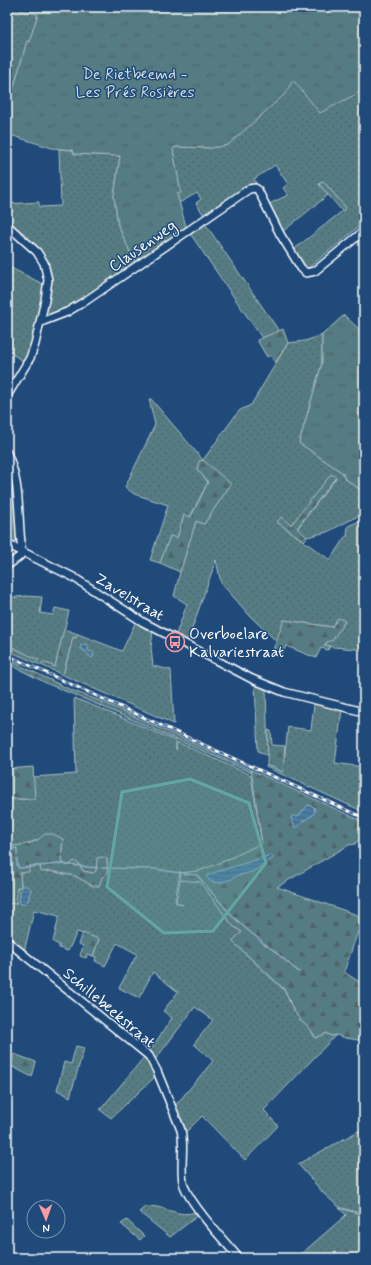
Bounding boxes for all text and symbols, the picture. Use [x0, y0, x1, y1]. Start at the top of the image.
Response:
park label: De Rietbeemd - Les Prés Rosières [75, 64, 195, 103]
street label: Clausenweg [105, 215, 181, 278]
street label: Zavelstraat [91, 568, 168, 626]
place label: Overboelare Kalvariestraat [189, 624, 284, 663]
bus stop icon: Overboelare Kalvariestraat [164, 631, 186, 653]
street label: Schillebeekstraat [58, 963, 160, 1053]
north arrow [26, 1199, 66, 1239]
text: N [42, 1221, 50, 1235]

